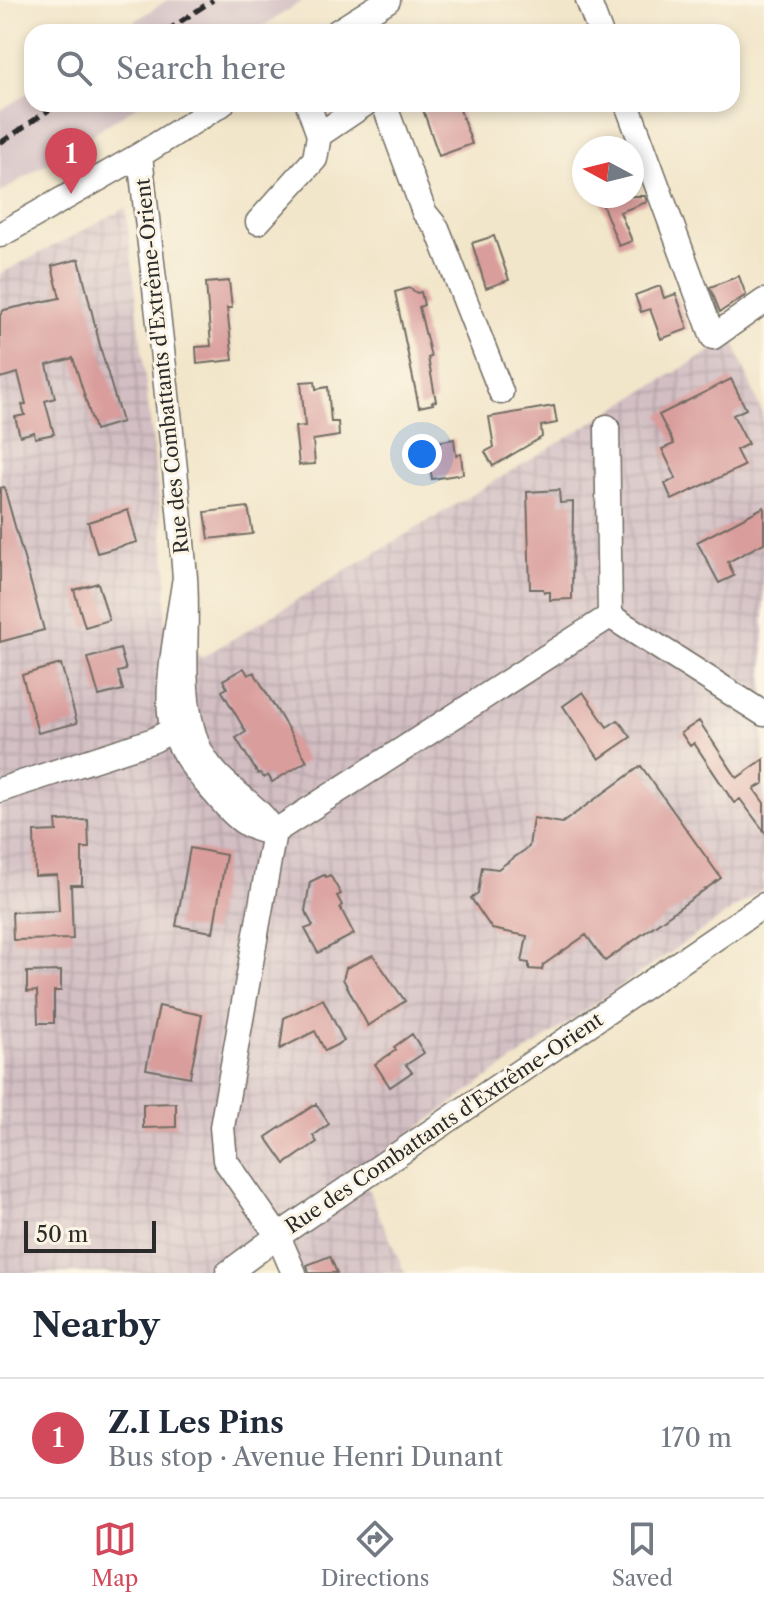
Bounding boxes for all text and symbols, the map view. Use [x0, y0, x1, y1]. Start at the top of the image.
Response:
search box [24, 24, 740, 112]
icon: search [52, 46, 96, 90]
text: Search here [116, 50, 286, 87]
pin: 1 [45, 128, 97, 194]
north arrow [572, 136, 644, 208]
street label: Rue des Combattants d'Extrême-Orient [130, 177, 194, 555]
your location [402, 434, 442, 474]
street label: Rue des Combattants d'Extrême-Orient [281, 1008, 607, 1238]
scale bar [24, 1217, 156, 1253]
text: 50 m [36, 1221, 88, 1248]
text: Nearby [32, 1304, 160, 1346]
text: Z.I Les Pins [108, 1404, 284, 1441]
text: 1 [52, 1422, 64, 1454]
text: 170 m [661, 1422, 732, 1454]
text: Bus stop · Avenue Henri Dunant [108, 1441, 503, 1473]
tab: Map [91, 1517, 138, 1592]
tab: Directions [321, 1517, 429, 1592]
tab: Saved [612, 1517, 673, 1592]

